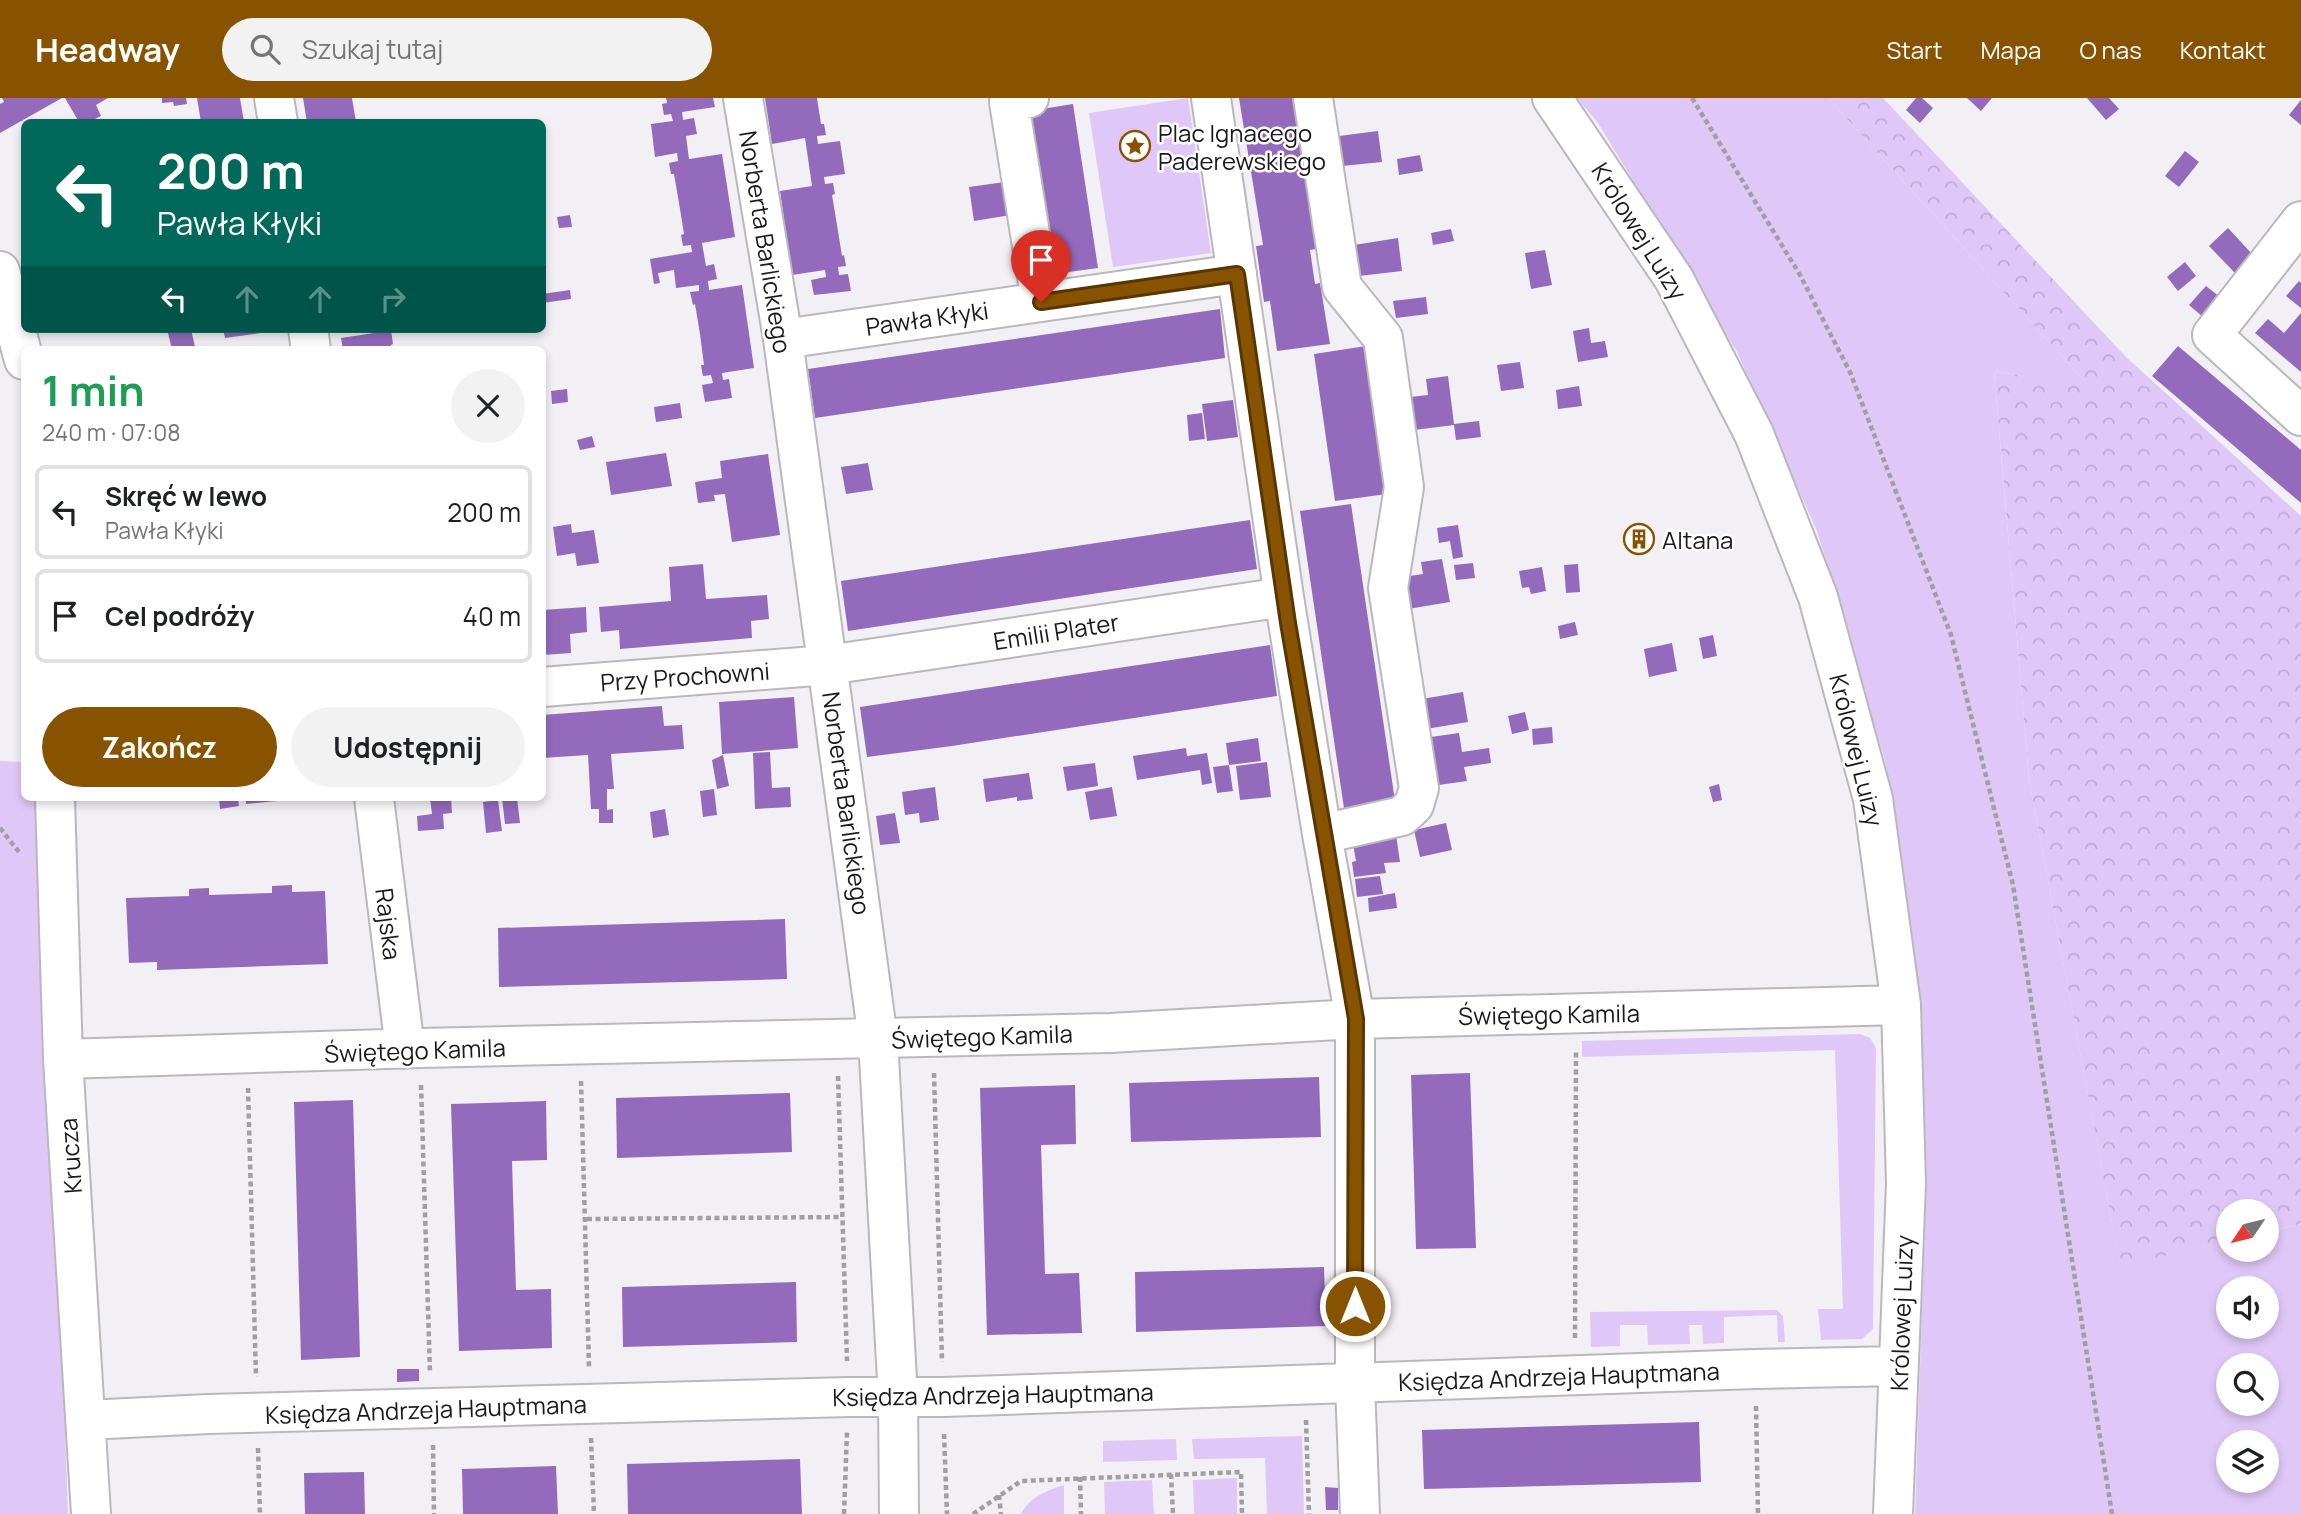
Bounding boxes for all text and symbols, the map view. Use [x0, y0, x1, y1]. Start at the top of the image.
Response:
search box [222, 18, 712, 81]
text: Headway [35, 27, 180, 72]
icon: search [246, 30, 284, 68]
text: Szukaj tutaj [302, 31, 443, 67]
text: Start [1886, 33, 1942, 66]
text: Mapa [1980, 33, 2041, 66]
text: O nas [2079, 33, 2142, 66]
text: Kontakt [2180, 33, 2266, 66]
place label: Plac Ignacego Paderewskiego [1158, 116, 1326, 177]
street label: Norberta Barlickiego [732, 128, 800, 356]
place icon: Plac Ignacego Paderewskiego [1118, 129, 1152, 163]
text: 200 m [157, 137, 305, 204]
icon: left [42, 147, 133, 238]
street label: Królowej Luizy [1585, 156, 1696, 306]
text: Pawła Kłyki [157, 201, 322, 245]
pin [1011, 230, 1071, 302]
icon: arrive [1022, 241, 1060, 279]
icon: left [155, 280, 193, 318]
icon: ahead [228, 280, 266, 318]
icon: ahead [301, 280, 339, 318]
icon: right [374, 280, 412, 318]
street label: Pawła Kłyki [863, 293, 991, 343]
text: 1 min [42, 361, 145, 419]
button: close [451, 369, 525, 443]
text: 240 m · 07:08 [42, 416, 181, 448]
text: Skręć w lewo [105, 478, 267, 514]
icon: left [46, 493, 84, 531]
text: 200 m [447, 494, 521, 530]
text: Pawła Kłyki [105, 514, 224, 546]
building icon: Altana [1622, 522, 1656, 556]
place label: Altana [1662, 523, 1733, 556]
icon: arrive [46, 597, 84, 635]
text: Cel podróży [105, 598, 254, 634]
text: 40 m [463, 598, 521, 634]
street label: Emilii Plater [991, 605, 1121, 657]
street label: Przy Prochowni [599, 654, 771, 698]
street label: Królowej Luizy [1822, 670, 1892, 830]
street label: Norberta Barlickiego [815, 689, 879, 917]
button: Zakończ [42, 707, 277, 787]
button: Udostępnij [291, 707, 525, 787]
street label: Rajska [368, 886, 410, 962]
street label: Świętego Kamila [1458, 996, 1640, 1032]
street label: Świętego Kamila [891, 1016, 1073, 1056]
street label: Świętego Kamila [324, 1030, 506, 1070]
street label: Krucza [51, 1117, 89, 1195]
north arrow [2216, 1199, 2278, 1262]
map controls [2216, 1199, 2279, 1493]
street label: Królowej Luizy [1882, 1234, 1920, 1392]
position arrow [1318, 1269, 1392, 1343]
button: sound [2216, 1276, 2279, 1339]
button: search [2216, 1353, 2279, 1416]
street label: Księdza Andrzeja Hauptmana [1398, 1354, 1720, 1398]
street label: Księdza Andrzeja Hauptmana [832, 1375, 1154, 1413]
street label: Księdza Andrzeja Hauptmana [265, 1387, 587, 1431]
button: layers [2216, 1430, 2279, 1493]

